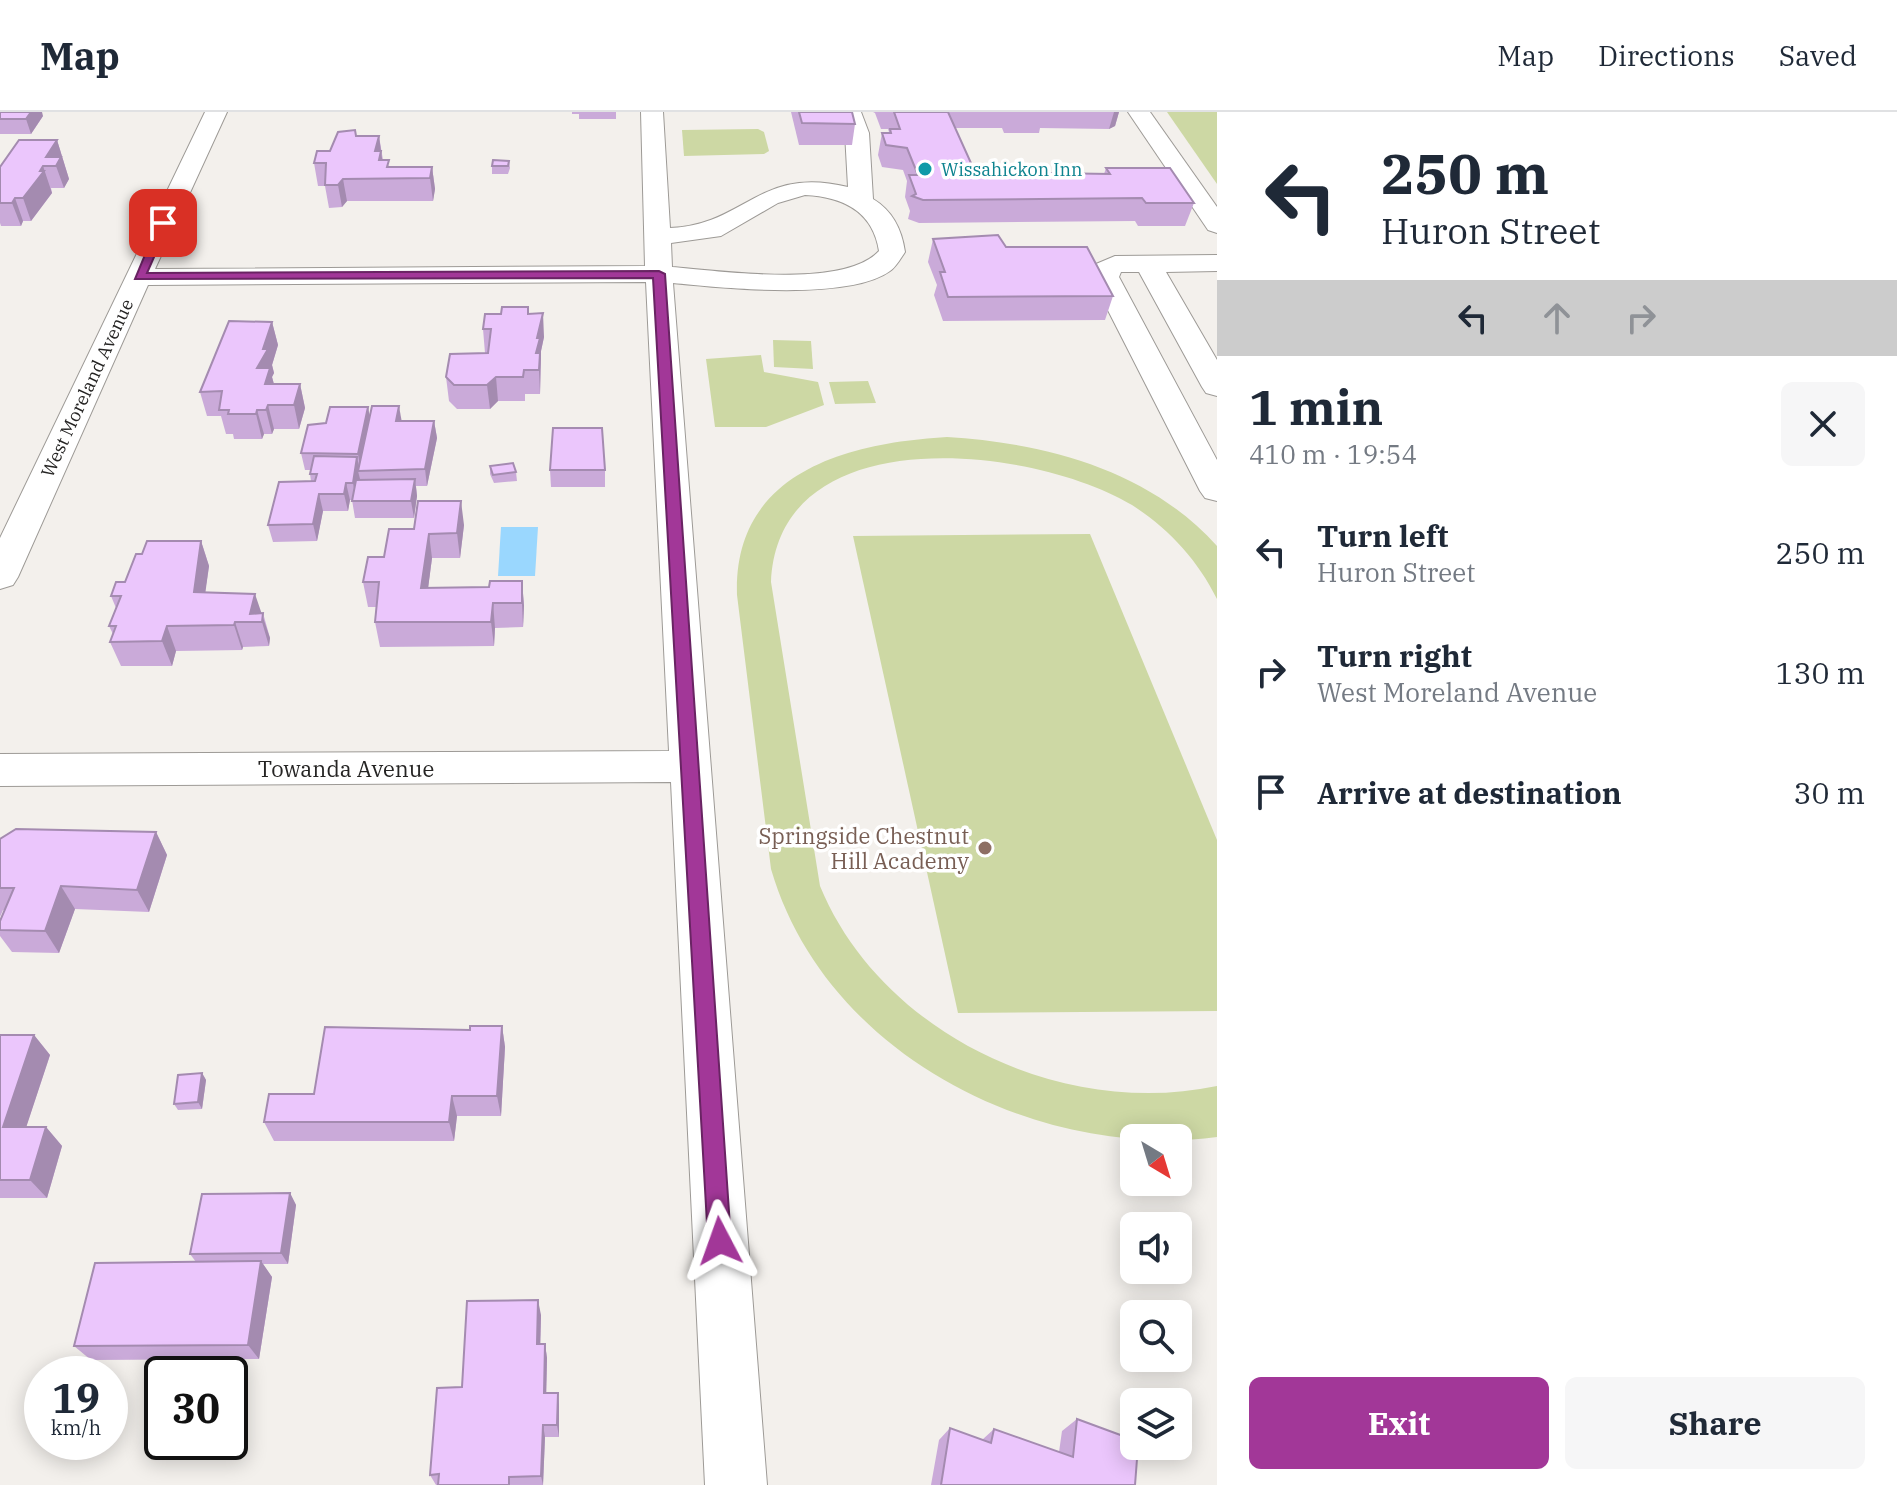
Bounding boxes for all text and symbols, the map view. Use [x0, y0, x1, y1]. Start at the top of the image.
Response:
text: Map [40, 31, 120, 80]
text: Map [1497, 37, 1554, 74]
text: Directions [1598, 37, 1735, 74]
text: Saved [1779, 37, 1857, 74]
text: 250 m [1381, 137, 1549, 209]
icon: left [1249, 144, 1353, 248]
place label: Wissahickon Inn [941, 158, 1083, 181]
marker: Wissahickon Inn [916, 160, 934, 178]
pin [129, 189, 197, 257]
icon: arrive [141, 201, 185, 245]
text: Huron Street [1381, 207, 1600, 254]
street label: West Moreland Avenue [36, 295, 138, 481]
icon: left [1451, 296, 1495, 340]
icon: ahead [1535, 296, 1579, 340]
icon: right [1619, 296, 1663, 340]
text: 1 min [1249, 376, 1383, 438]
button: close [1781, 382, 1865, 466]
text: 410 m · 19:54 [1249, 437, 1417, 471]
text: Turn left [1317, 516, 1449, 555]
icon: left [1249, 530, 1293, 574]
text: 250 m [1775, 533, 1865, 572]
text: Huron Street [1317, 555, 1475, 589]
text: Turn right [1317, 636, 1472, 675]
icon: right [1249, 650, 1293, 694]
text: 130 m [1775, 653, 1865, 692]
text: West Moreland Avenue [1317, 675, 1597, 709]
street label: Towanda Avenue [258, 754, 434, 783]
icon: arrive [1249, 770, 1293, 814]
text: Arrive at destination [1317, 773, 1622, 812]
text: 30 m [1793, 773, 1865, 812]
place label: Springside Chestnut Hill Academy [758, 821, 969, 875]
marker: Springside Chestnut Hill Academy [976, 839, 994, 857]
north arrow [1120, 1124, 1192, 1196]
map controls [1120, 1124, 1192, 1460]
position arrow [678, 1199, 762, 1283]
button: sound [1120, 1212, 1192, 1284]
button: search [1120, 1300, 1192, 1372]
speed limit sign: 30 [144, 1356, 248, 1460]
text: 19 [52, 1372, 100, 1424]
button: Exit [1249, 1377, 1549, 1469]
button: Share [1565, 1377, 1865, 1469]
button: layers [1120, 1388, 1192, 1460]
text: km/h [51, 1414, 101, 1441]

